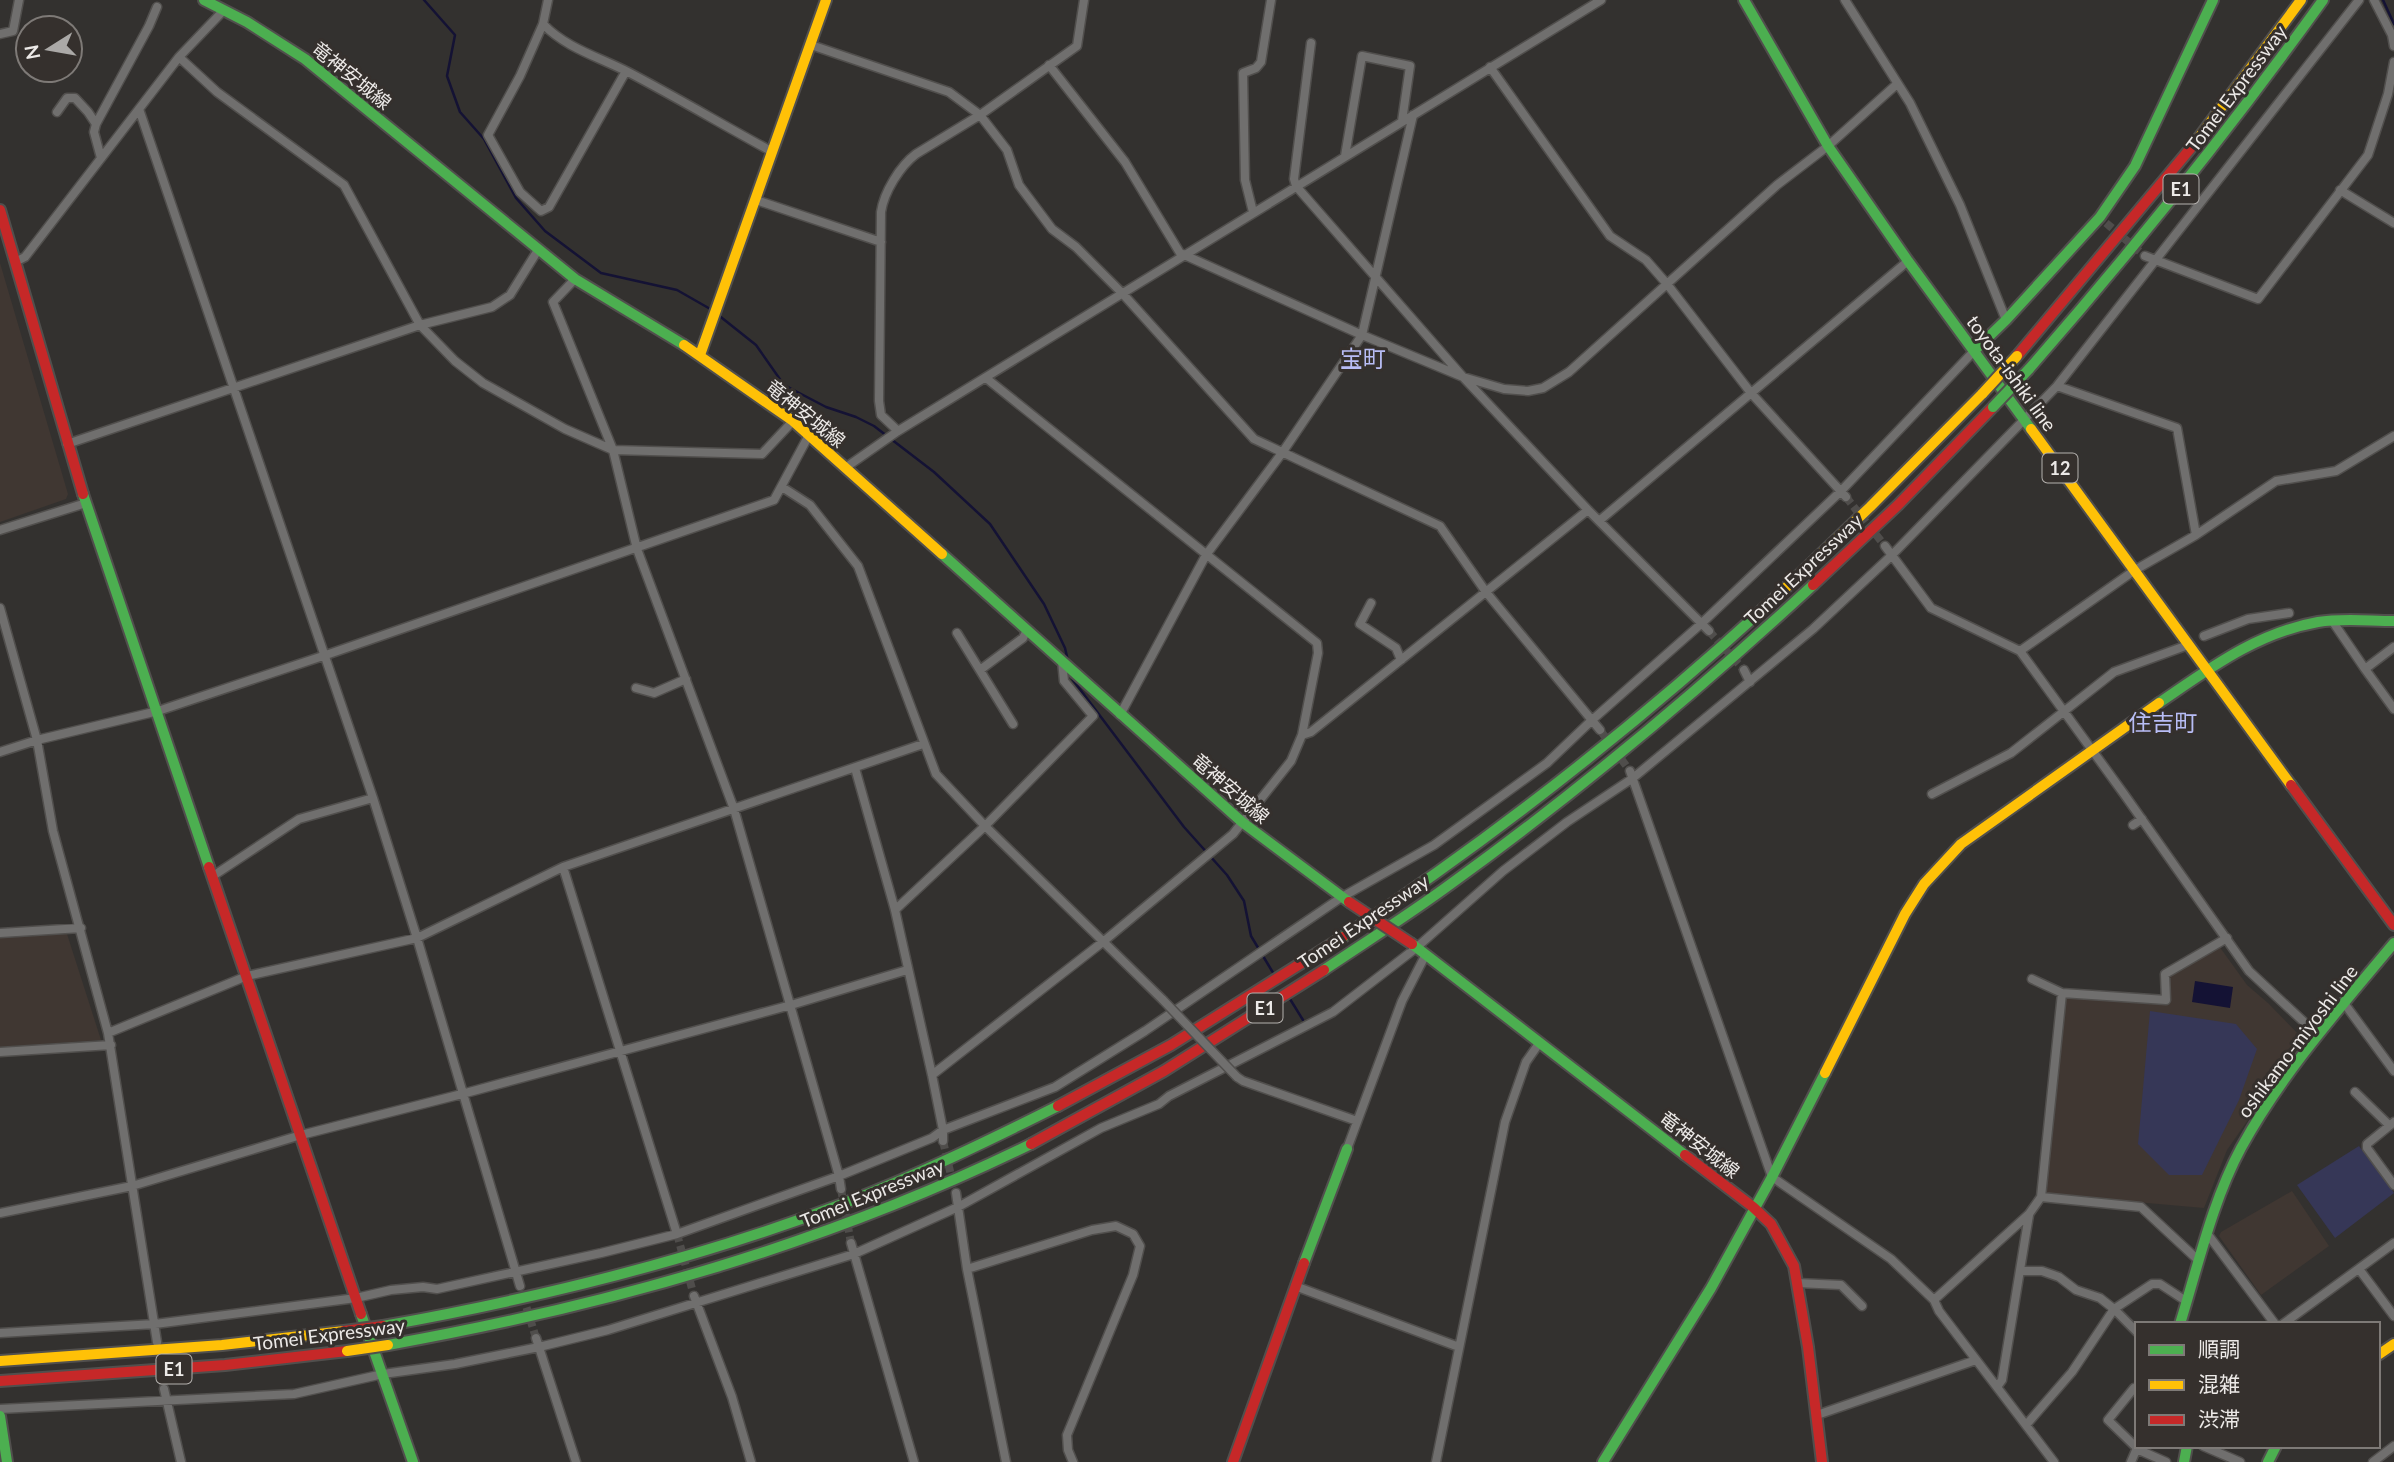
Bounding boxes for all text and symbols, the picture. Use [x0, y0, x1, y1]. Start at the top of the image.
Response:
north arrow [14, 14, 84, 84]
street label: Tomei Expressway [2181, 20, 2291, 156]
street label: 竜神安城線 [308, 36, 396, 114]
text: N [19, 43, 45, 62]
road number: E1 [2164, 174, 2198, 204]
street label: toyota-ishiki line [1962, 311, 2062, 435]
district label: 宝町 [1340, 344, 1386, 372]
street label: 竜神安城線 [762, 374, 850, 452]
road number: 12 [2042, 454, 2078, 482]
street label: Tomei Expressway [1739, 508, 1867, 629]
district label: 住吉町 [2129, 708, 2198, 736]
street label: 竜神安城線 [1188, 748, 1274, 828]
street label: Tomei Expressway [1293, 869, 1433, 973]
street label: oshikamo-miyoshi line [2232, 960, 2362, 1122]
road number: E1 [1248, 993, 1282, 1023]
street label: 竜神安城線 [1655, 1106, 1745, 1182]
street label: Tomei Expressway [797, 1154, 947, 1232]
street label: Tomei Expressway [252, 1313, 406, 1355]
legend [2135, 1322, 2380, 1448]
text: 順調 [2198, 1336, 2240, 1361]
road number: E1 [156, 1354, 192, 1384]
text: 混雑 [2198, 1371, 2240, 1396]
text: 渋滞 [2198, 1406, 2240, 1431]

